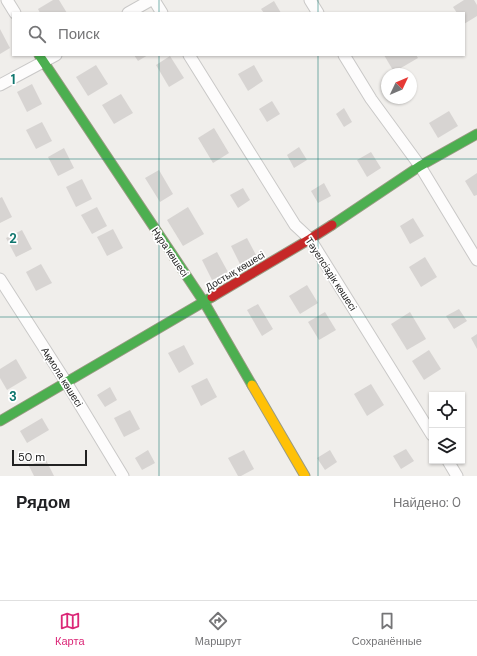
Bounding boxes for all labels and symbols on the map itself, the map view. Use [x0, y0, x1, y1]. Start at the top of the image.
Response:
north arrow [381, 68, 417, 104]
text: 1 [11, 71, 15, 88]
street label: Нұра көшесі [149, 225, 191, 279]
text: 2 [9, 230, 17, 247]
street label: Тәуелсіздік көшесі [302, 235, 360, 313]
street label: Достық көшесі [203, 248, 267, 294]
street label: Ақмола көшесі [38, 345, 86, 409]
text: 3 [9, 388, 17, 405]
scale bar [12, 448, 87, 467]

